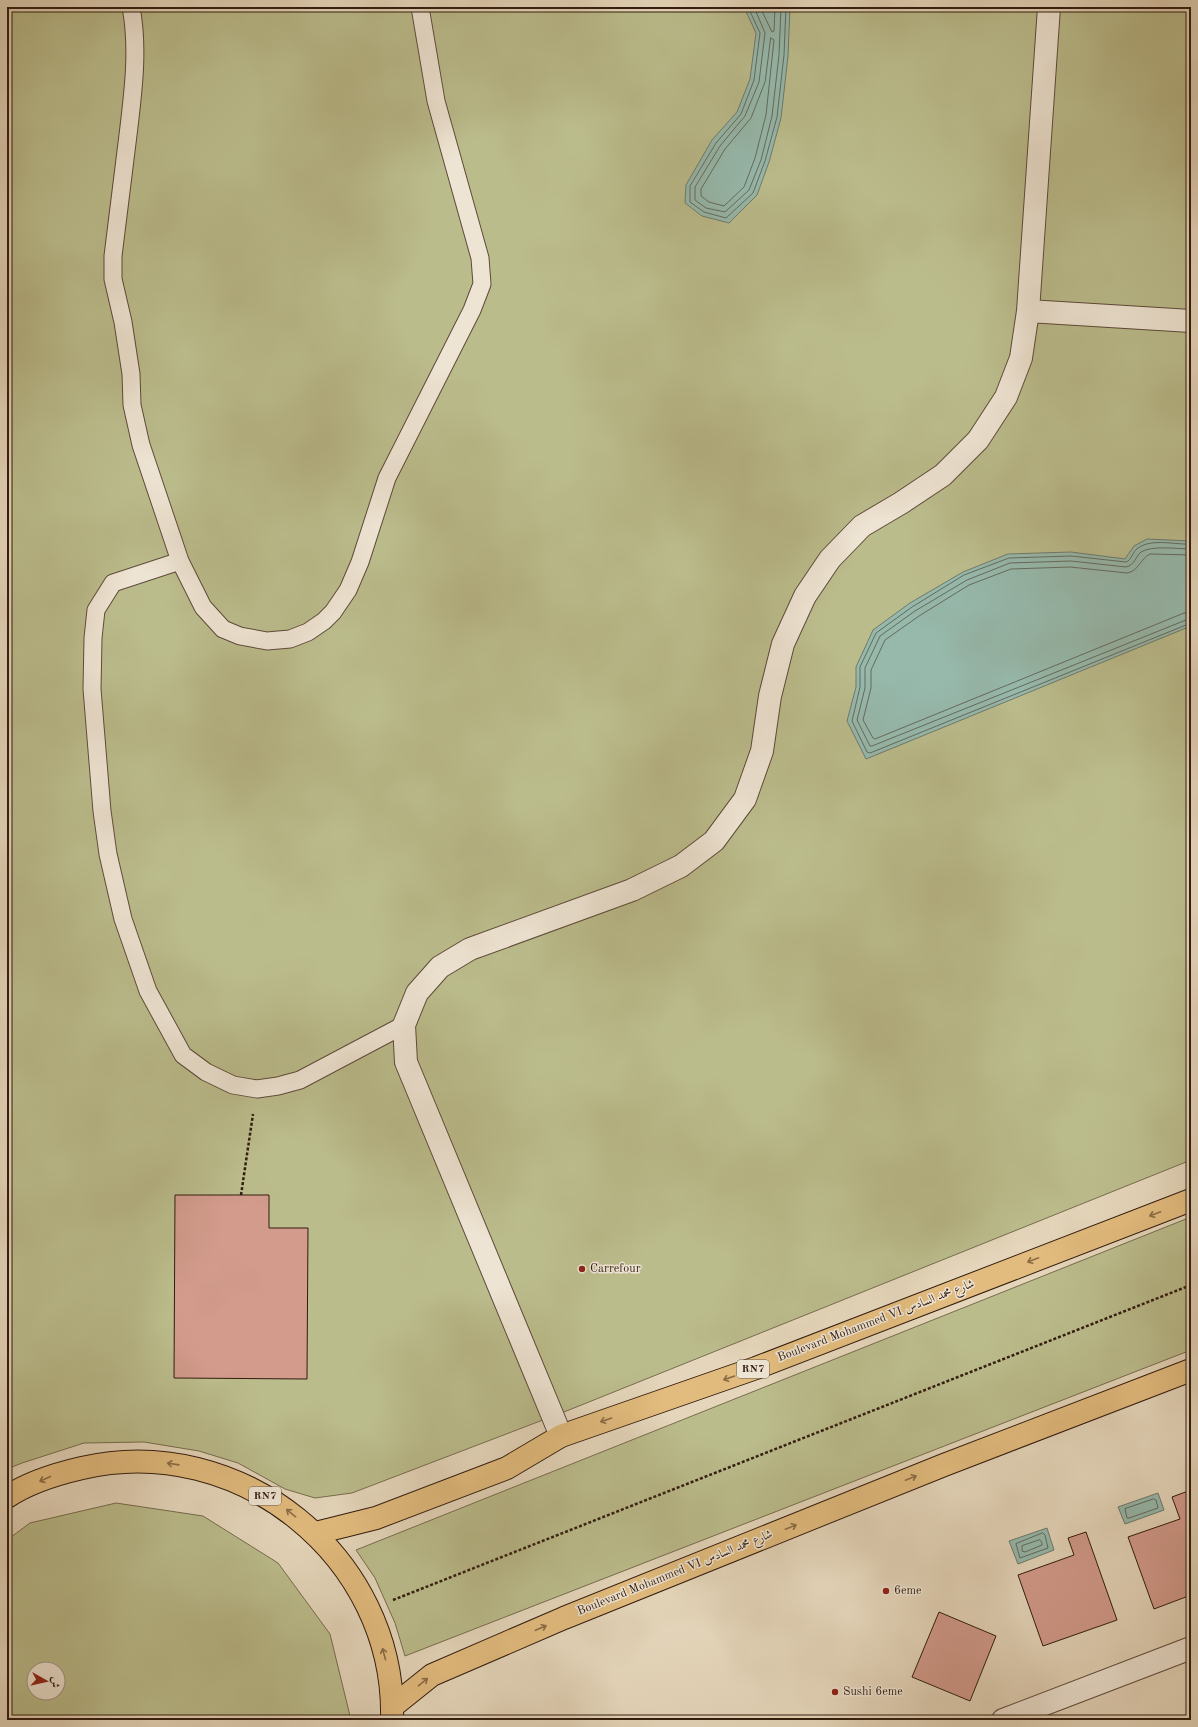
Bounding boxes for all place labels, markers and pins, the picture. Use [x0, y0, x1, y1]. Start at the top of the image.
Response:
place label: Carrefour [590, 1263, 641, 1275]
marker: Carrefour [577, 1264, 587, 1274]
place label: 6eme [894, 1585, 922, 1597]
marker: 6eme [881, 1586, 891, 1596]
place label: Sushi 6eme [843, 1686, 903, 1698]
marker: Sushi 6eme [830, 1687, 840, 1697]

